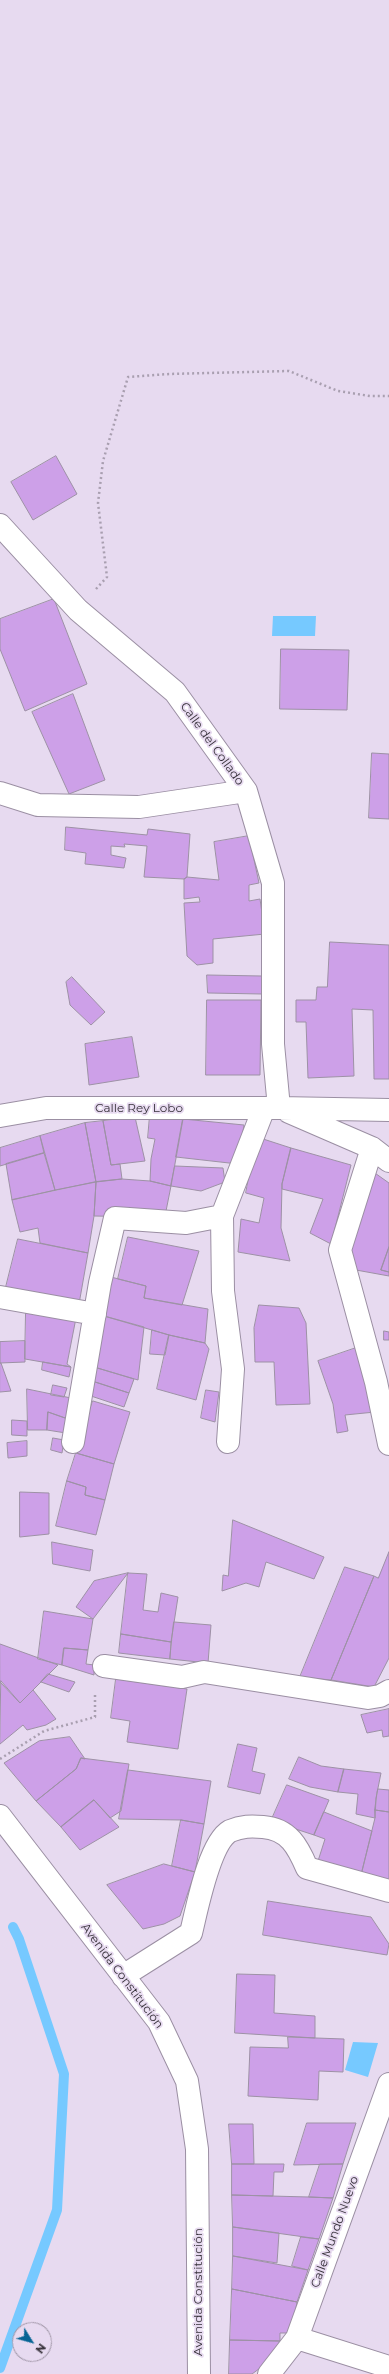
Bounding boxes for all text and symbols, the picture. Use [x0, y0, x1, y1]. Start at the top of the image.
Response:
street label: Calle del Collado [177, 700, 247, 788]
street label: Calle Rey Lobo [95, 1101, 183, 1115]
street label: Avenida Constitución [78, 1921, 166, 2031]
street label: Calle Mundo Nuevo [308, 2174, 362, 2290]
street label: Avenida Constitución [191, 2228, 205, 2356]
north arrow [12, 2322, 52, 2362]
text: N [33, 2341, 49, 2356]

